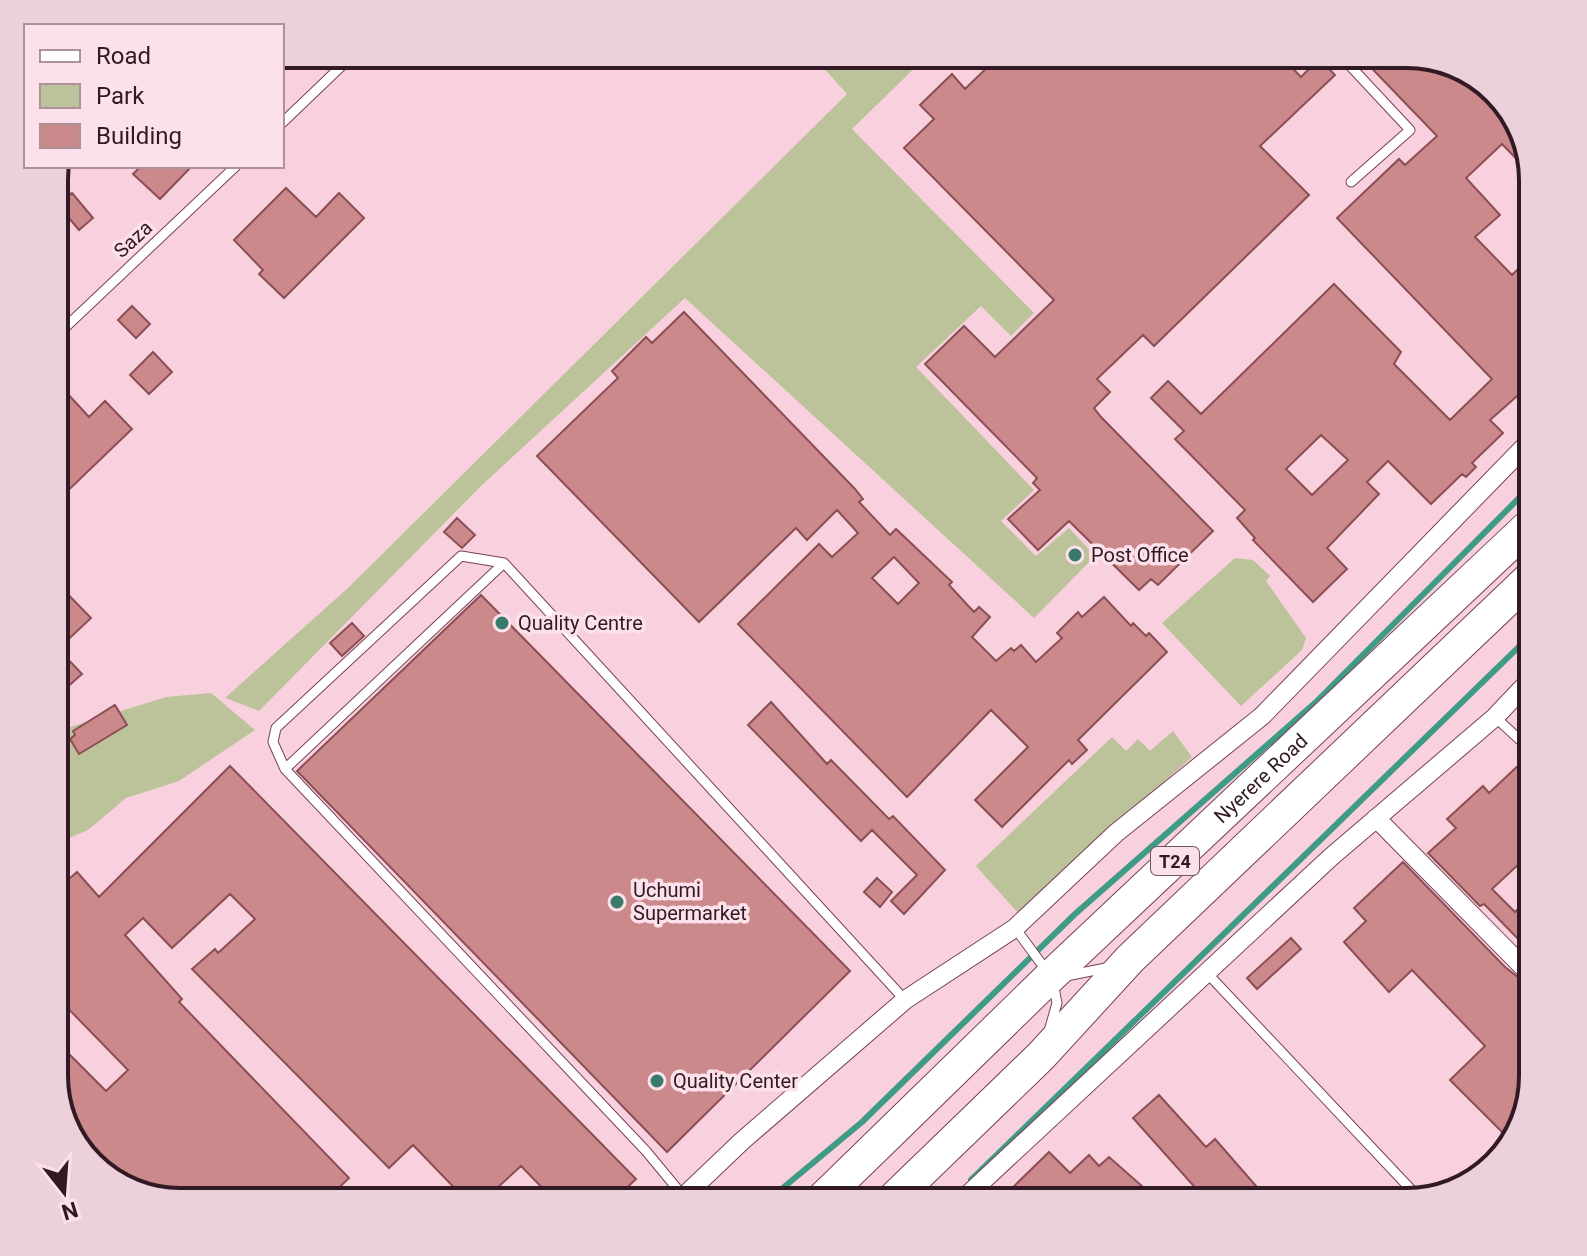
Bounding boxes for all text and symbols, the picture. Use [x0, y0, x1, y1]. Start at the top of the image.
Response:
legend [24, 24, 284, 168]
text: Road [96, 42, 151, 70]
text: Park [96, 82, 145, 110]
text: Building [96, 122, 182, 150]
street label: Saza [109, 215, 157, 263]
place label: Post Office [1091, 543, 1189, 567]
marker: Post Office [1066, 546, 1084, 564]
place label: Quality Centre [518, 611, 643, 635]
marker: Quality Centre [493, 614, 511, 632]
street label: Nyerere Road [1209, 729, 1312, 828]
road number: T24 [1151, 847, 1199, 875]
place label: Uchumi Supermarket [633, 878, 747, 925]
marker: Uchumi Supermarket [608, 893, 626, 911]
place label: Quality Center [673, 1069, 798, 1093]
marker: Quality Center [648, 1072, 666, 1090]
north arrow [24, 1152, 104, 1232]
text: N [59, 1196, 81, 1225]

